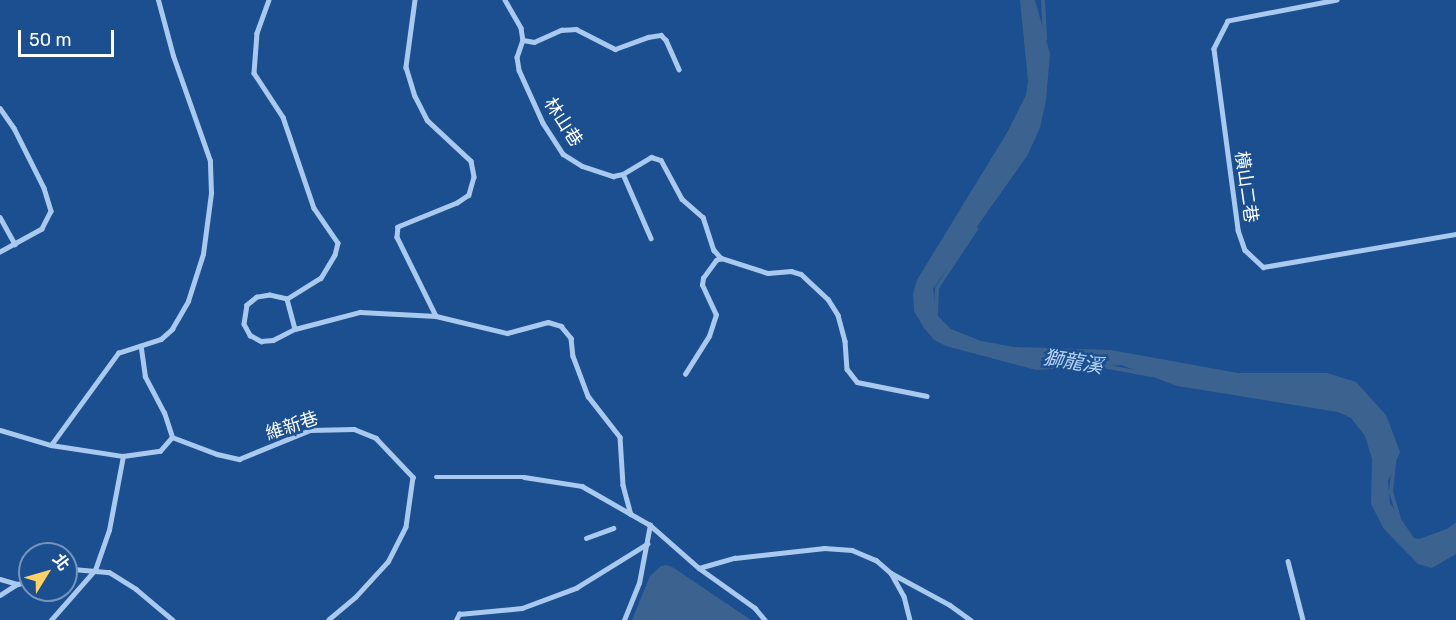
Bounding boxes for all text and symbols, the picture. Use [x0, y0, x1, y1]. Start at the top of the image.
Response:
scale bar [21, 18, 117, 56]
text: 50 m [29, 29, 72, 51]
street label: 林山巷 [539, 93, 587, 151]
street label: 橫山二巷 [1230, 150, 1262, 224]
water label: 獅龍溪 [1041, 345, 1105, 379]
street label: 維新巷 [263, 407, 321, 445]
north arrow [18, 542, 78, 602]
text: 北 [49, 550, 74, 574]

